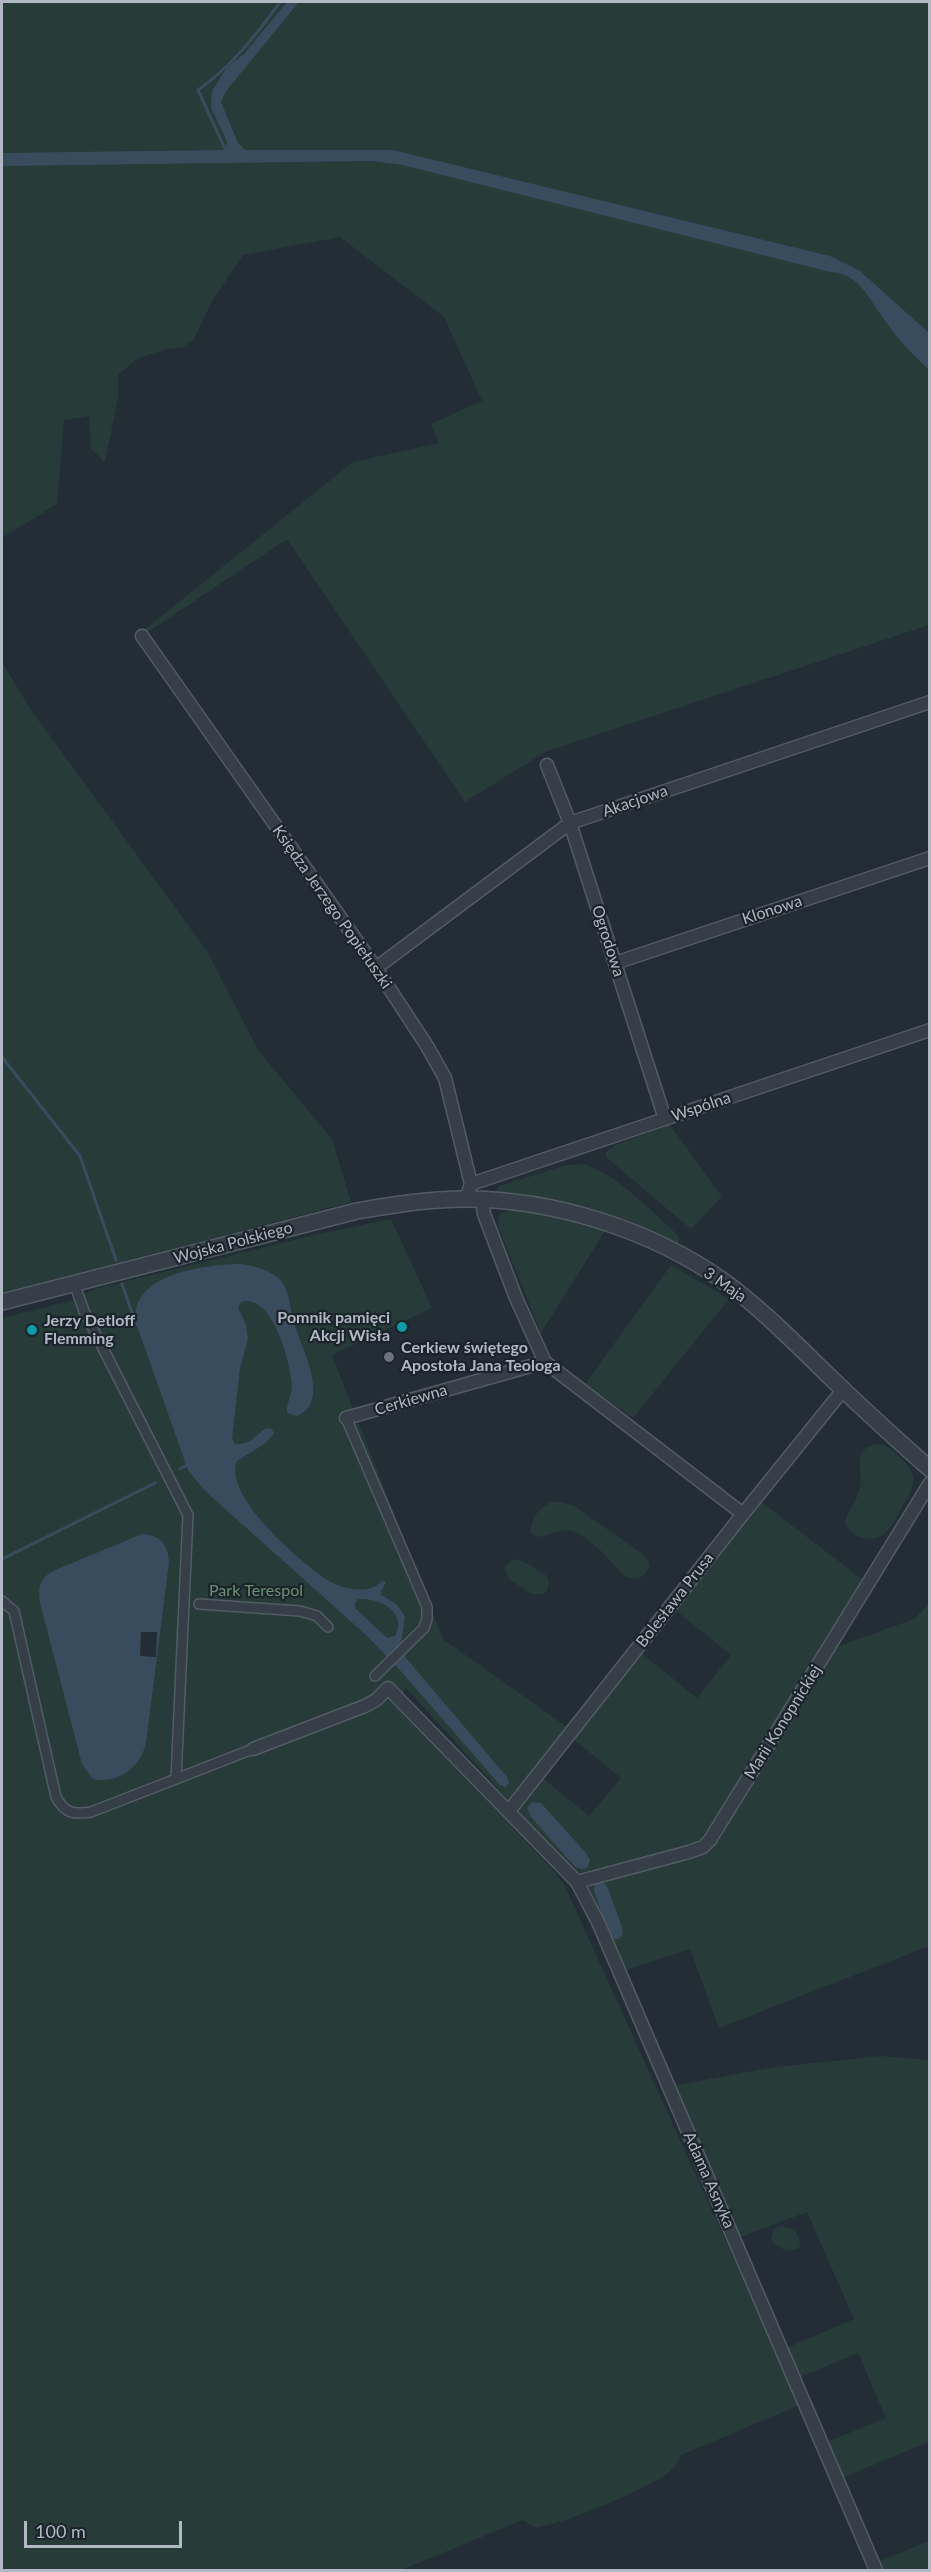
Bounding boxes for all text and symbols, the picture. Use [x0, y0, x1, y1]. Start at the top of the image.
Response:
street label: Akacjowa [600, 781, 670, 821]
street label: Księdza Jerzego Popiełuszki [268, 822, 396, 992]
street label: Klonowa [740, 891, 804, 929]
street label: Ogrodowa [587, 903, 629, 979]
street label: Wspólna [669, 1088, 733, 1126]
street label: Wojska Polskiego [171, 1218, 295, 1268]
street label: 3 Maja [700, 1263, 750, 1307]
place label: Pomnik pamięci Akcji Wisła [277, 1308, 390, 1346]
place label: Jerzy Detloff Flemming [44, 1311, 135, 1349]
marker: Pomnik pamięci Akcji Wisła [395, 1320, 409, 1334]
marker: Jerzy Detloff Flemming [25, 1323, 39, 1337]
place label: Cerkiew świętego Apostoła Jana Teologa [401, 1338, 561, 1376]
marker: Cerkiew świętego Apostoła Jana Teologa [382, 1350, 396, 1364]
street label: Cerkiewna [373, 1380, 449, 1420]
street label: Bolesława Prusa [632, 1549, 718, 1651]
park label: Park Terespol [209, 1581, 303, 1601]
street label: Marii Konopnickiej [740, 1661, 826, 1783]
street label: Adama Asnyka [679, 2129, 739, 2231]
scale bar [27, 2509, 184, 2547]
text: 100 m [35, 2520, 86, 2542]

